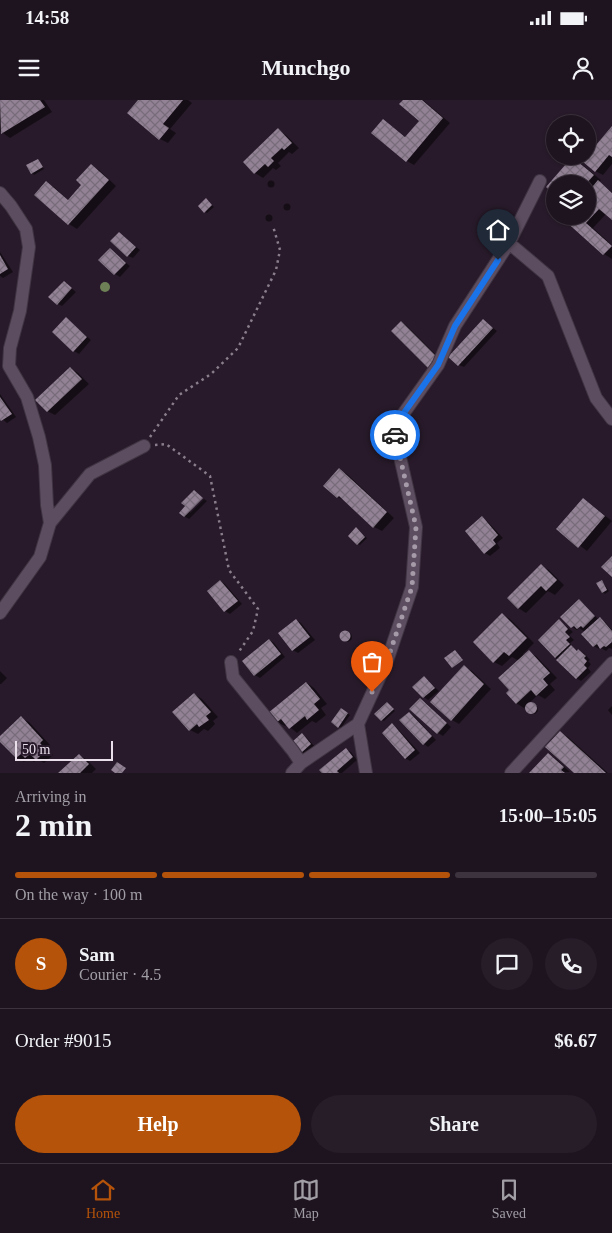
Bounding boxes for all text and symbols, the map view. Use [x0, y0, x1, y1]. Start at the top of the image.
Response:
text: 14:58 [25, 7, 69, 28]
icon: menu [15, 54, 43, 82]
icon: person [569, 54, 597, 82]
text: Munchgo [261, 55, 351, 80]
map controls [546, 115, 596, 225]
button: locate [546, 115, 596, 165]
button: layers [546, 175, 596, 225]
pin [477, 209, 519, 260]
icon: home [484, 216, 512, 244]
courier [370, 410, 420, 460]
icon: car [381, 421, 409, 449]
pin [351, 641, 393, 692]
icon: bag [358, 648, 386, 676]
scale bar [15, 738, 112, 761]
text: 50 m [22, 742, 50, 757]
text: Arriving in [15, 788, 87, 805]
text: 15:00–15:05 [499, 805, 597, 826]
text: 2 min [15, 807, 92, 843]
text: On the way · 100 m [15, 886, 143, 903]
button: chat [481, 938, 533, 990]
button: phone [545, 938, 597, 990]
text: Sam [79, 944, 115, 965]
text: S [36, 953, 46, 974]
text: Courier · 4.5 [79, 966, 161, 983]
text: Order #9015 [15, 1030, 112, 1051]
text: $6.67 [554, 1030, 597, 1051]
button: Help [15, 1095, 301, 1153]
button: Share [311, 1095, 597, 1153]
tab: Home [86, 1176, 120, 1222]
tab: Map [292, 1176, 320, 1222]
tab: Saved [492, 1176, 526, 1222]

